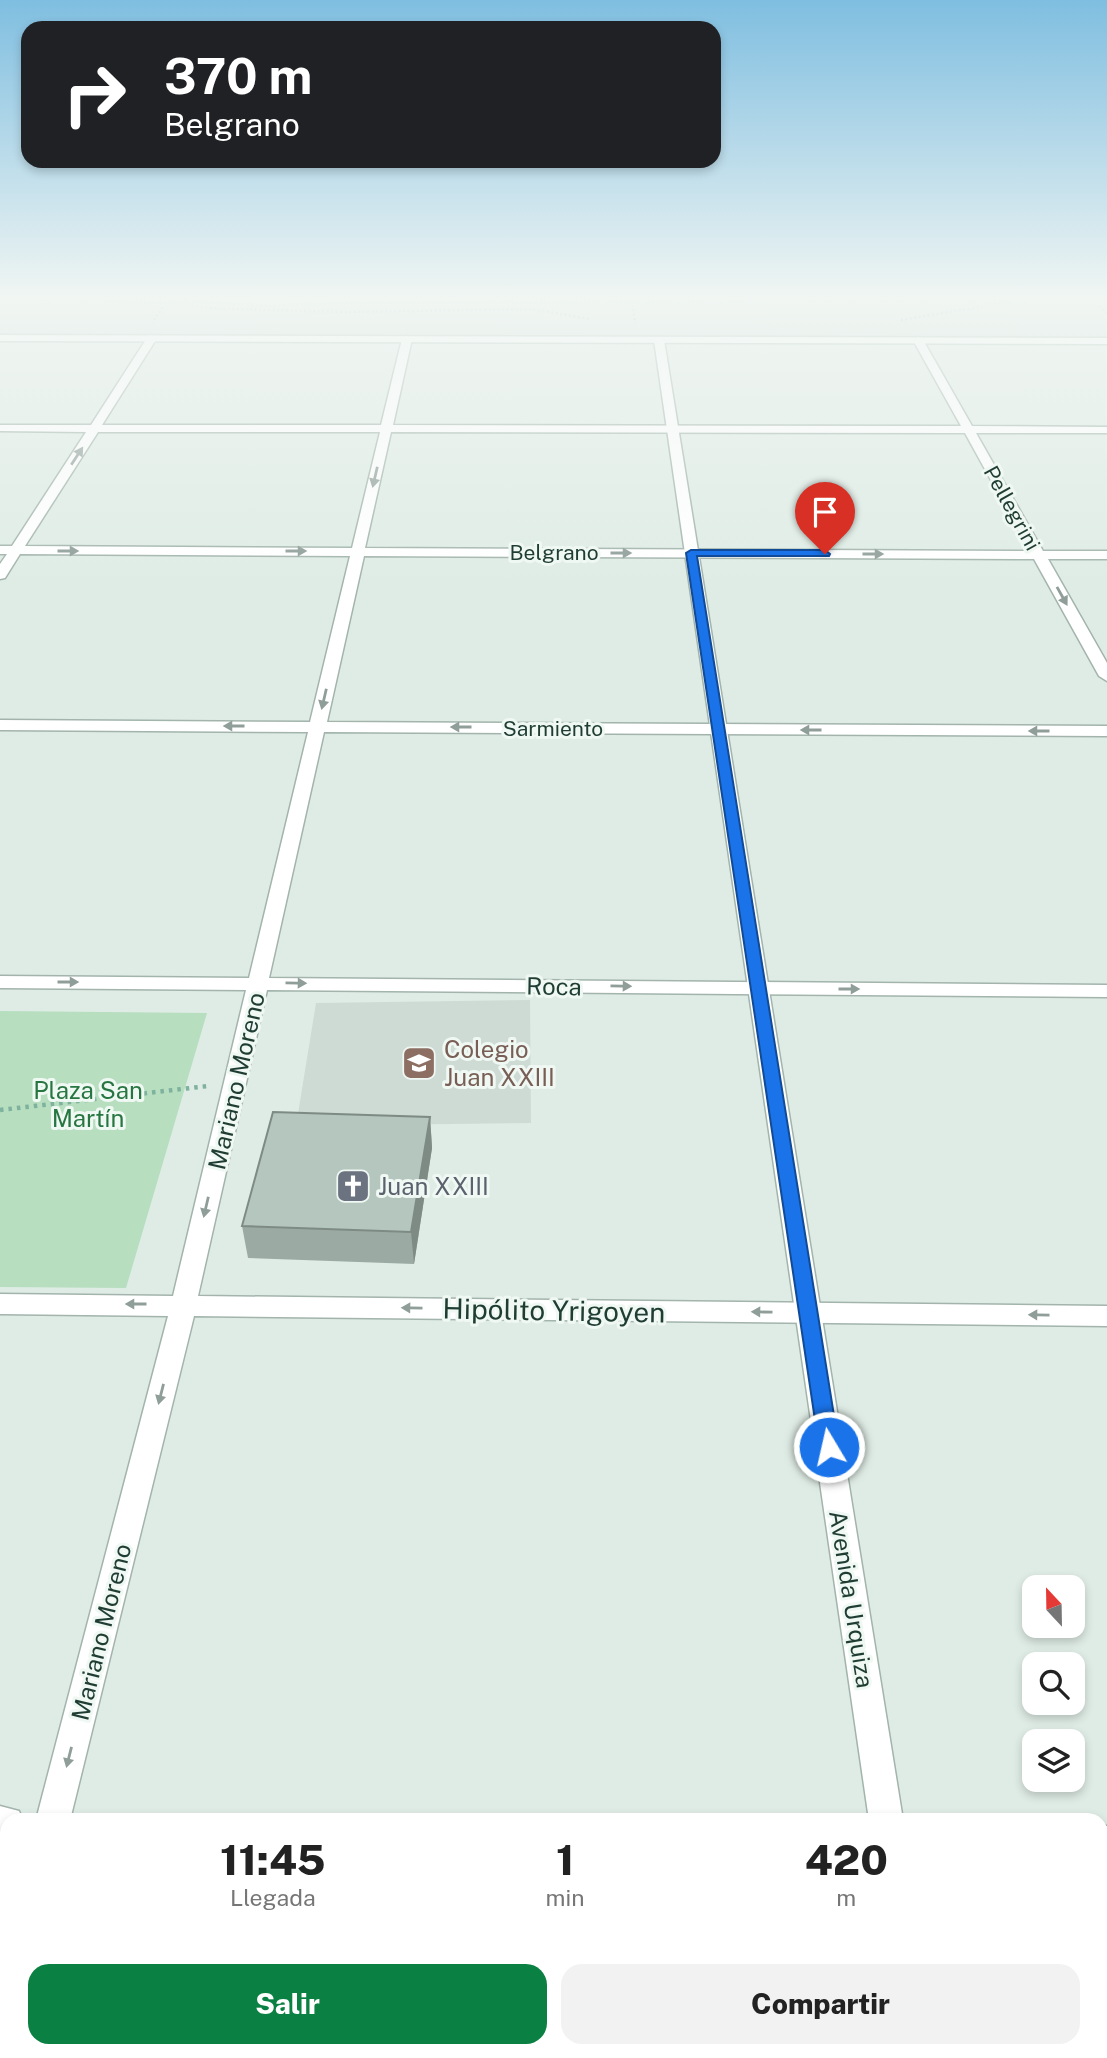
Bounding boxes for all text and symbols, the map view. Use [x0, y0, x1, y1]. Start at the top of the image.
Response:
text: 370 m [164, 47, 313, 105]
icon: right [49, 49, 140, 140]
text: Belgrano [164, 106, 300, 143]
one-way arrow [70, 446, 83, 466]
street label: Pellegrini [979, 461, 1045, 555]
one-way arrow [369, 466, 380, 488]
pin [795, 482, 855, 554]
icon: arrive [806, 493, 844, 531]
street label: Belgrano [509, 540, 599, 565]
one-way arrow [57, 545, 79, 557]
one-way arrow [285, 546, 307, 557]
one-way arrow [610, 547, 632, 559]
one-way arrow [862, 548, 884, 560]
one-way arrow [1056, 586, 1068, 605]
one-way arrow [318, 688, 329, 710]
street label: Sarmiento [503, 716, 603, 741]
one-way arrow [223, 720, 245, 732]
one-way arrow [450, 722, 472, 733]
one-way arrow [800, 724, 822, 736]
one-way arrow [1028, 725, 1050, 737]
street label: Roca [526, 972, 582, 1000]
one-way arrow [57, 976, 79, 988]
one-way arrow [285, 977, 307, 988]
one-way arrow [610, 980, 632, 992]
one-way arrow [838, 983, 860, 995]
street label: Mariano Moreno [202, 990, 270, 1172]
place label: Colegio Juan XXIII [444, 1035, 555, 1091]
school or university icon: Colegio Juan XXIII [400, 1044, 438, 1082]
park label: Plaza San Martín [33, 1076, 143, 1132]
church icon: Juan XXIII [334, 1167, 372, 1205]
place label: Juan XXIII [378, 1172, 489, 1200]
one-way arrow [201, 1196, 212, 1218]
street label: Hipólito Yrigoyen [442, 1292, 666, 1328]
one-way arrow [125, 1298, 147, 1310]
one-way arrow [401, 1302, 423, 1313]
one-way arrow [751, 1307, 773, 1318]
one-way arrow [1028, 1310, 1050, 1321]
one-way arrow [155, 1383, 166, 1405]
position arrow [792, 1410, 866, 1484]
street label: Avenida Urquiza [824, 1508, 880, 1690]
street label: Mariano Moreno [66, 1541, 136, 1723]
north arrow [1022, 1575, 1085, 1638]
map controls [1022, 1575, 1085, 1792]
button: search [1022, 1652, 1085, 1715]
button: layers [1022, 1729, 1085, 1792]
one-way arrow [63, 1746, 74, 1768]
text: 11:45 [220, 1835, 326, 1884]
text: 1 [556, 1835, 574, 1884]
text: 420 [805, 1835, 888, 1884]
text: Llegada [230, 1884, 316, 1911]
text: min [546, 1884, 585, 1911]
text: m [836, 1884, 856, 1911]
button: Salir [28, 1964, 547, 2044]
button: Compartir [561, 1964, 1080, 2044]

